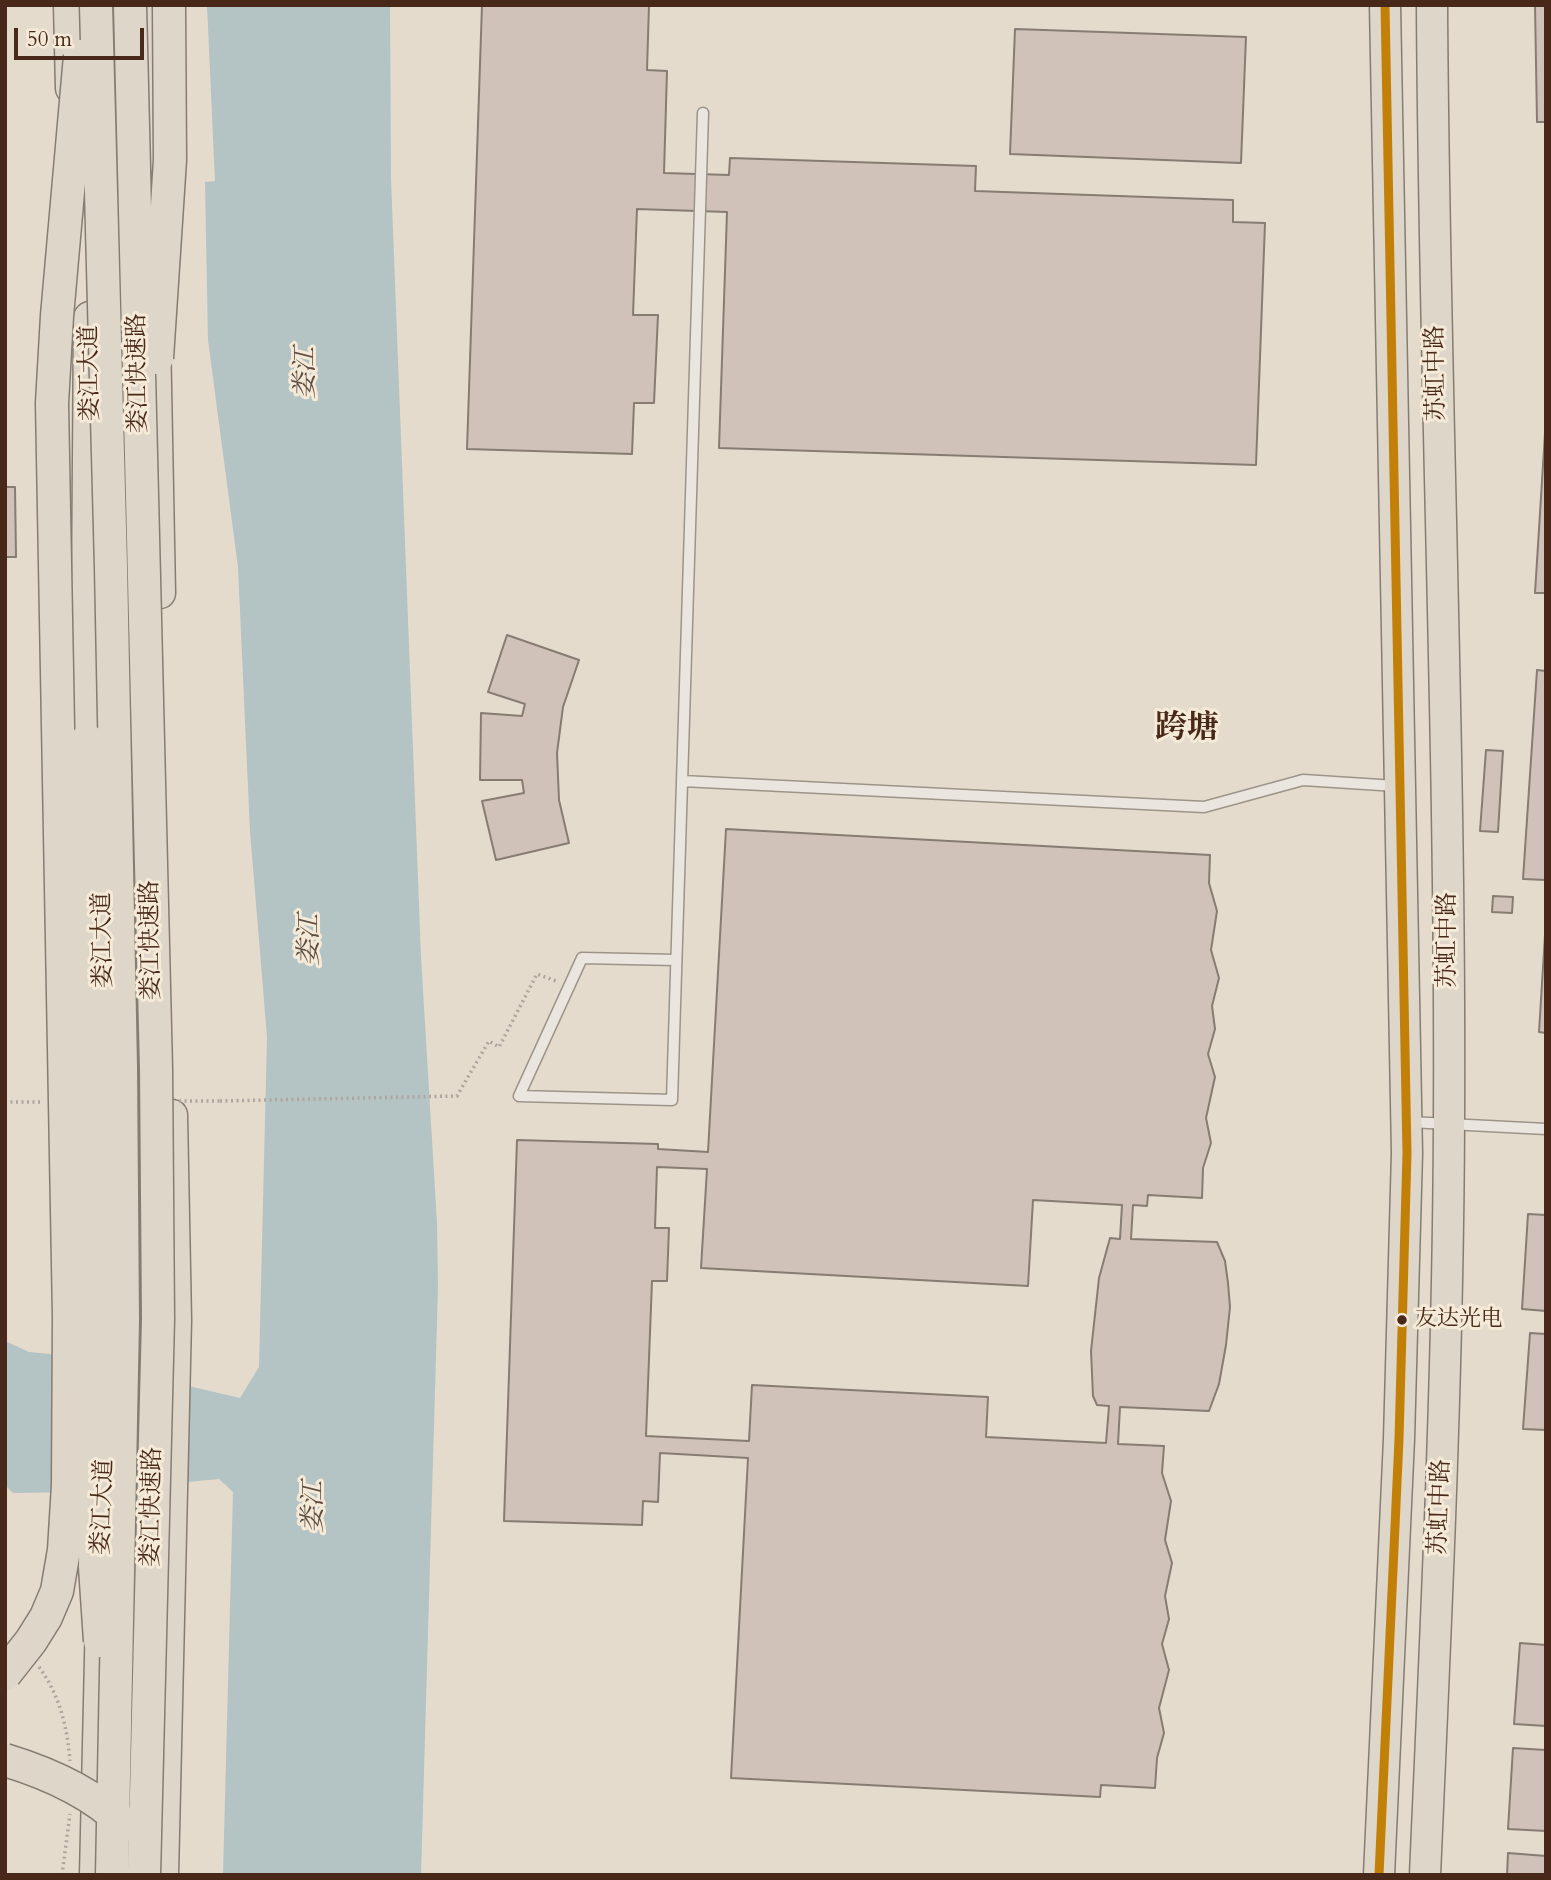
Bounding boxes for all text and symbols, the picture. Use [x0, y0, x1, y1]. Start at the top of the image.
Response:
scale bar [18, 14, 147, 58]
text: 50 m [27, 25, 72, 54]
street label: 娄江快速路 [124, 313, 154, 433]
street label: 娄江大道 [76, 325, 106, 421]
street label: 苏虹中路 [1422, 325, 1452, 421]
water label: 娄江 [291, 347, 323, 399]
district label: 跨塘 [1155, 711, 1219, 749]
street label: 娄江快速路 [137, 880, 167, 1000]
street label: 娄江大道 [89, 892, 119, 988]
street label: 苏虹中路 [1434, 892, 1462, 988]
water label: 娄江 [295, 914, 327, 966]
place label: 友达光电 [1415, 1307, 1503, 1333]
marker: 友达光电 [1395, 1313, 1409, 1327]
street label: 娄江快速路 [138, 1447, 168, 1567]
street label: 娄江大道 [88, 1459, 120, 1555]
street label: 苏虹中路 [1425, 1459, 1457, 1555]
water label: 娄江 [299, 1481, 331, 1533]

